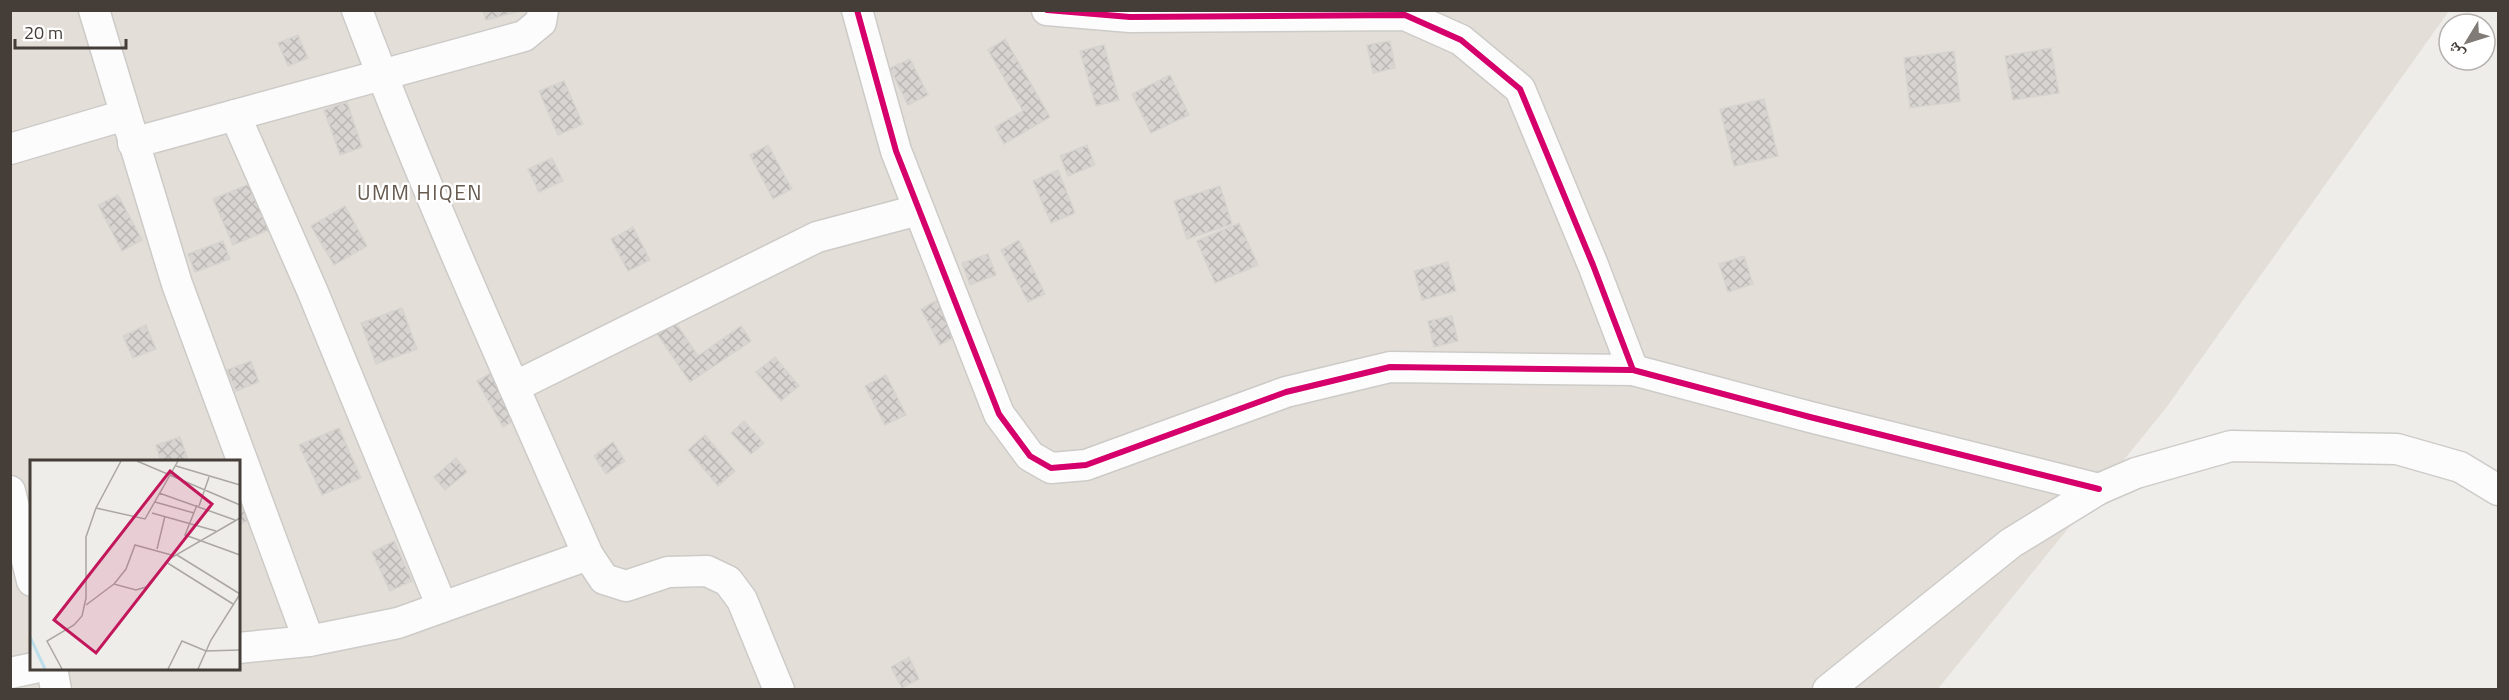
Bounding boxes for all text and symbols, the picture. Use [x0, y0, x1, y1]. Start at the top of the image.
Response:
scale bar [15, 12, 126, 50]
north arrow [2437, 12, 2497, 72]
text: 20 m [24, 19, 63, 46]
text: ش [2440, 37, 2470, 65]
district label: UMM HIQEN [357, 176, 483, 208]
inset map [30, 460, 240, 670]

